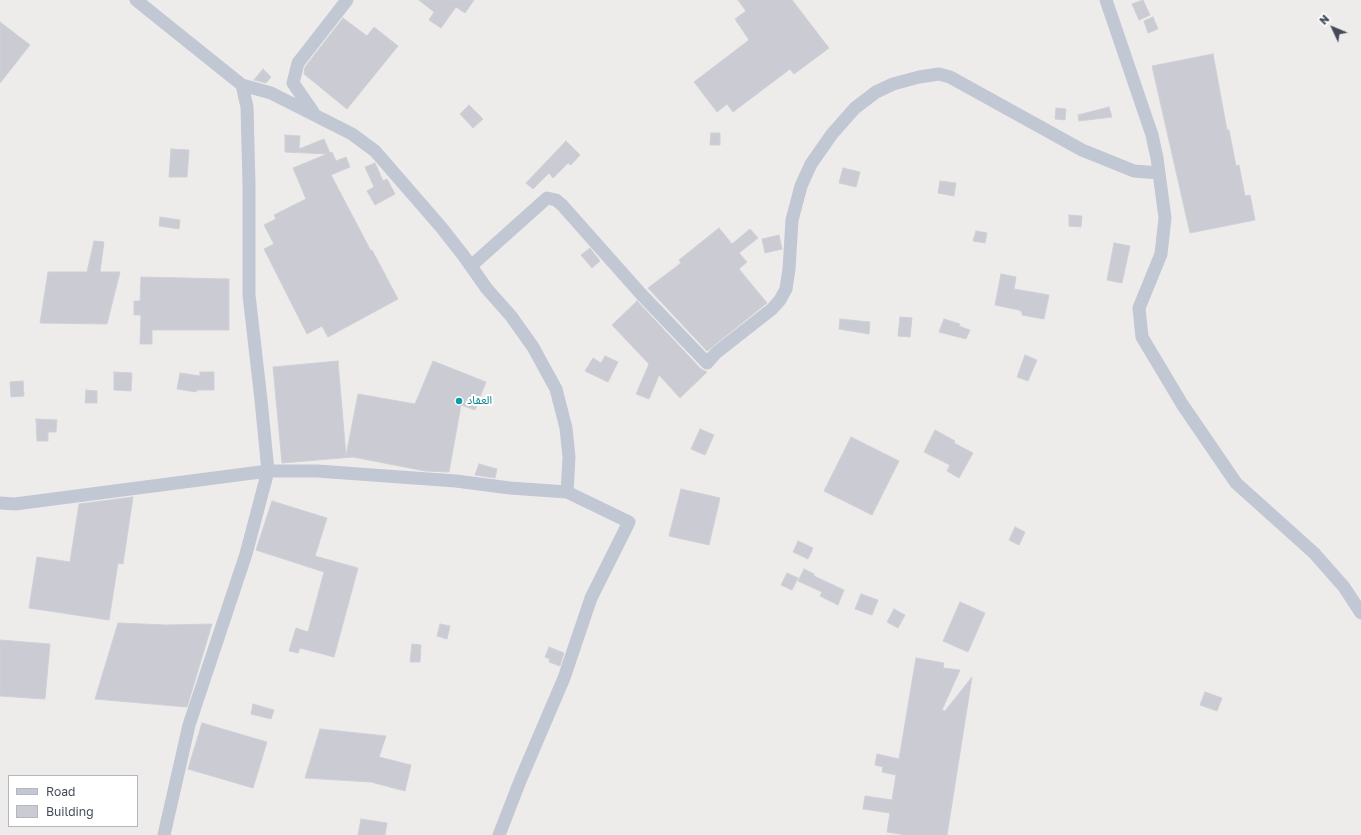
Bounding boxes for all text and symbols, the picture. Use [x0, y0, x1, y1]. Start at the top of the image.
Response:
north arrow [1313, 8, 1353, 48]
text: N [1316, 12, 1332, 27]
place label: العقاد [467, 394, 492, 408]
marker: العقاد [454, 396, 464, 406]
legend [8, 775, 138, 827]
text: Road [46, 784, 75, 799]
text: Building [46, 804, 94, 819]

